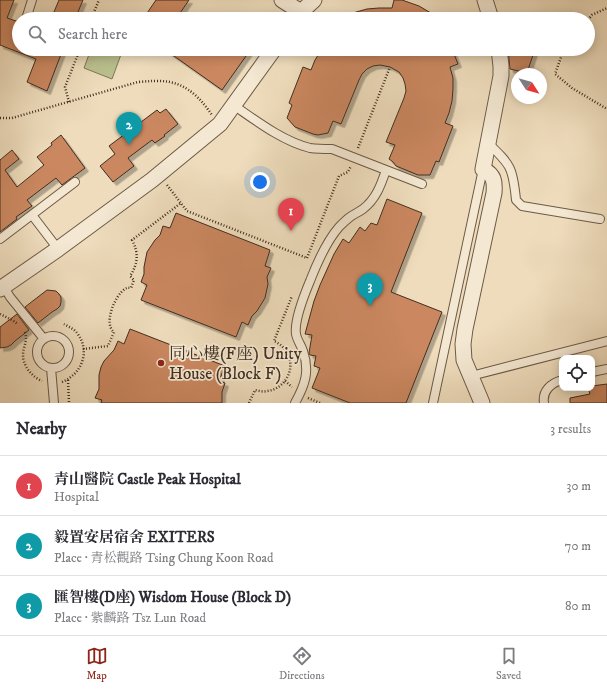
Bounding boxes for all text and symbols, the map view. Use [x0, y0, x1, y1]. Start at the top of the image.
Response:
search box [12, 12, 595, 56]
icon: search [26, 23, 48, 45]
text: Search here [58, 25, 127, 44]
north arrow [511, 68, 547, 104]
pin: 2 [116, 112, 142, 145]
your location [250, 172, 270, 192]
pin: 1 [278, 198, 304, 231]
pin: 3 [357, 273, 383, 306]
place label: 同心樓(F座) Unity House (Block F) [169, 343, 303, 385]
map controls [559, 355, 595, 391]
button: locate [559, 355, 595, 391]
marker: 同心樓(F座) Unity House (Block F) [156, 358, 166, 368]
text: Nearby [16, 418, 66, 440]
text: 3 results [550, 421, 591, 437]
text: 青山醫院 Castle Peak Hospital [54, 470, 241, 489]
text: 1 [27, 478, 31, 494]
text: 30 m [567, 478, 591, 494]
text: Hospital [54, 489, 99, 505]
text: 毅置安居宿舍 EXITERS [54, 528, 215, 547]
text: 2 [26, 538, 32, 554]
text: 70 m [565, 538, 591, 554]
text: Place · 青松觀路 Tsing Chung Koon Road [54, 550, 273, 566]
text: 匯智樓(D座) Wisdom House (Block D) [54, 588, 291, 607]
text: 3 [27, 598, 31, 614]
text: 80 m [565, 598, 591, 614]
text: Place · 紫麟路 Tsz Lun Road [54, 610, 206, 626]
tab: Map [86, 645, 108, 683]
tab: Directions [279, 645, 325, 683]
tab: Saved [496, 645, 521, 683]

